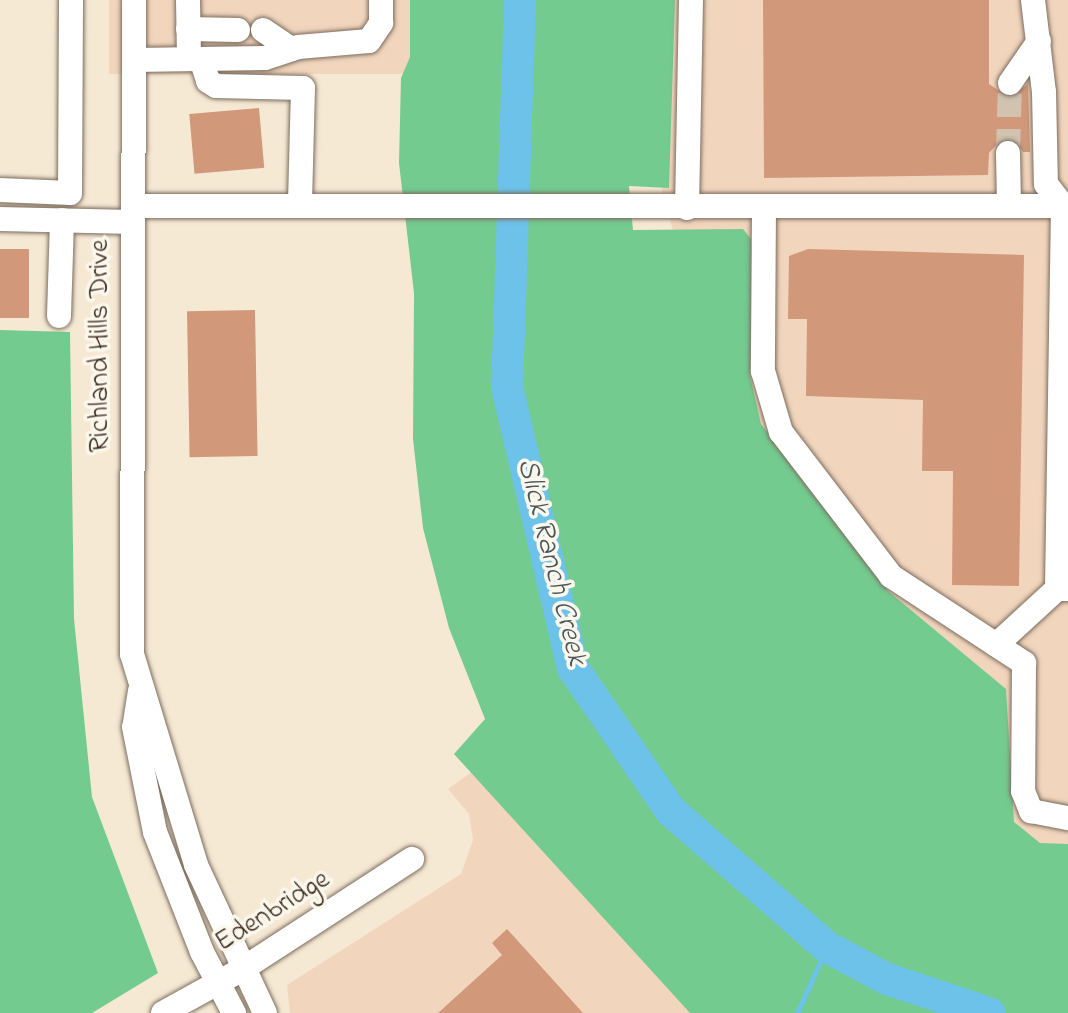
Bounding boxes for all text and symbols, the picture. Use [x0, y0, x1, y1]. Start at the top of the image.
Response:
street label: Richland Hills Drive [84, 239, 118, 453]
water label: Slick Ranch Creek [508, 455, 594, 669]
street label: Edenbridge [210, 864, 336, 960]

